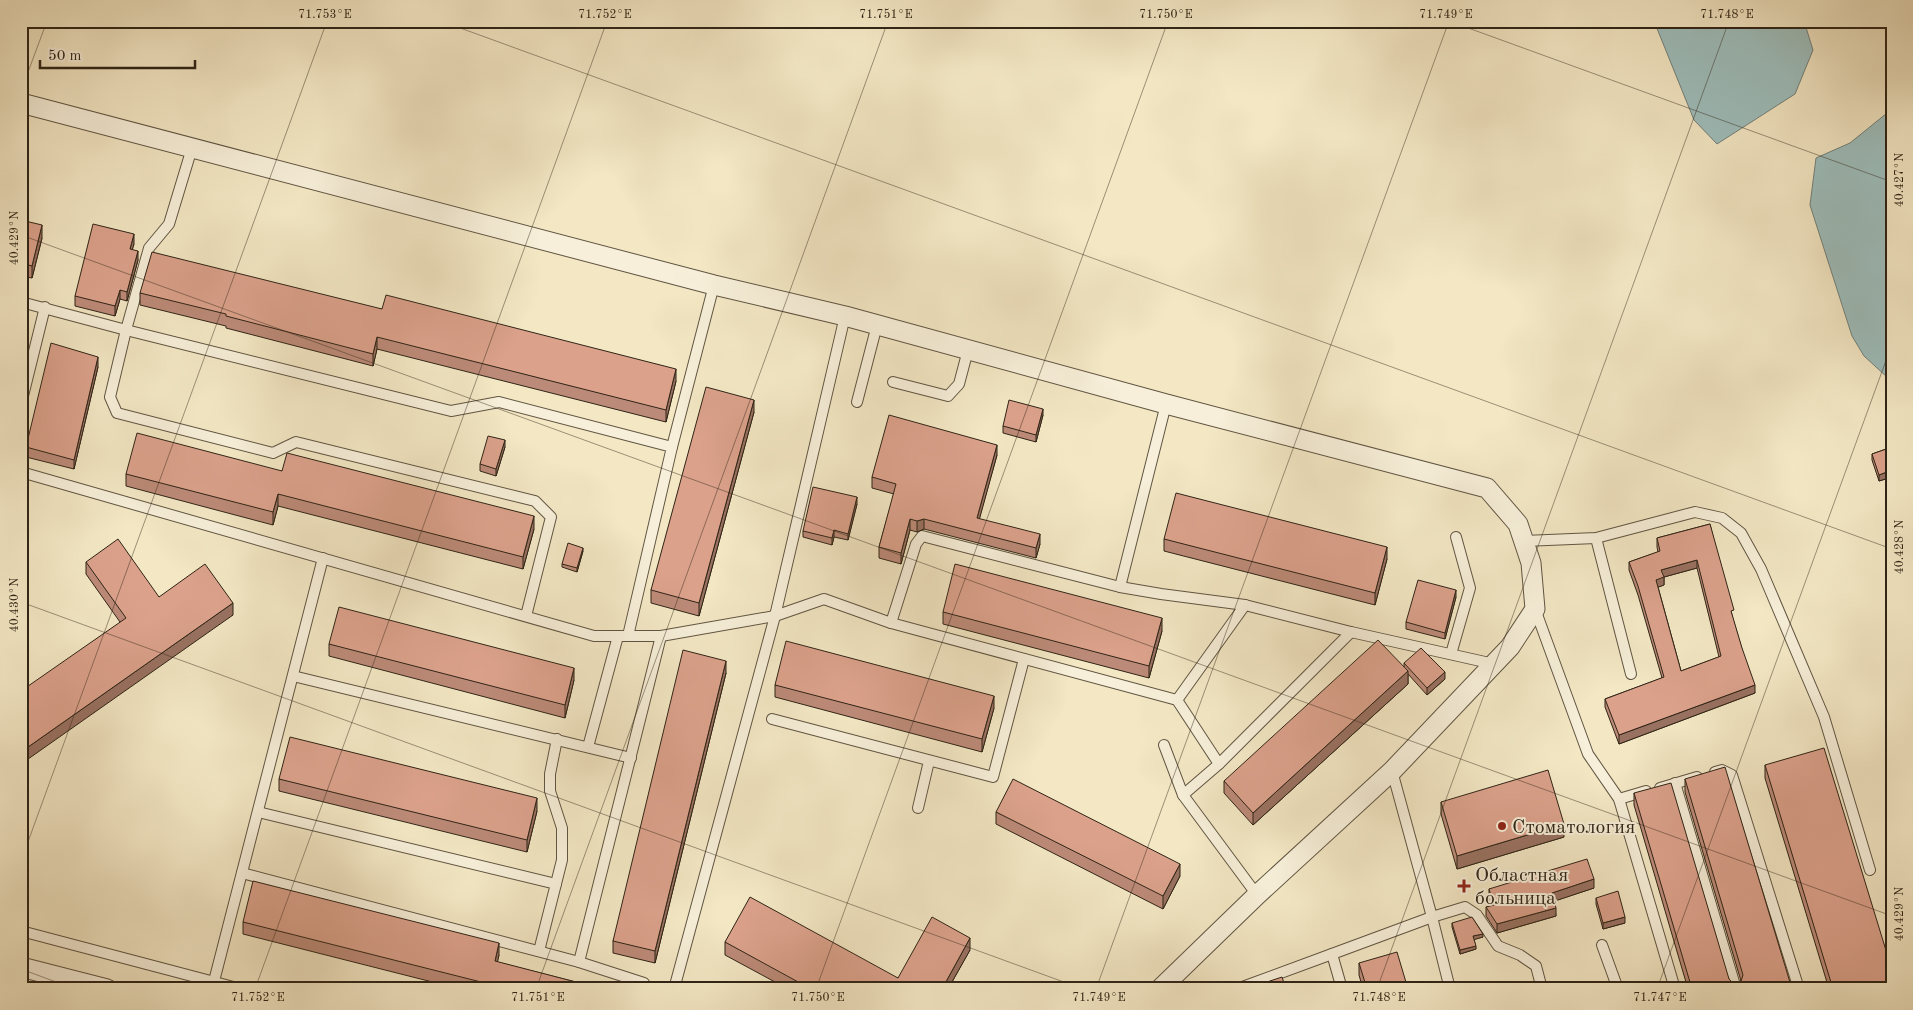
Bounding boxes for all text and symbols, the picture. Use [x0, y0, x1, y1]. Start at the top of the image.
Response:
text: 71.753°E [298, 8, 352, 21]
text: 71.752°E [578, 8, 632, 21]
text: 71.751°E [859, 8, 913, 21]
text: 71.750°E [1139, 8, 1193, 21]
text: 71.749°E [1419, 9, 1473, 21]
text: 71.748°E [1700, 9, 1754, 21]
scale bar [40, 38, 195, 70]
text: 50 m [48, 49, 82, 64]
text: 40.427°N [1894, 153, 1906, 207]
text: 40.429°N [9, 211, 21, 265]
text: 40.428°N [1894, 520, 1906, 574]
text: 40.430°N [9, 578, 21, 632]
place label: Стоматология [1512, 818, 1635, 838]
marker: Стоматология [1496, 820, 1508, 832]
place label: Областная больница [1475, 866, 1568, 909]
marker: Областная больница [1457, 879, 1471, 893]
text: 40.429°N [1894, 887, 1906, 941]
text: 71.752°E [231, 991, 285, 1004]
text: 71.751°E [511, 991, 565, 1004]
text: 71.750°E [791, 991, 845, 1004]
text: 71.749°E [1072, 992, 1126, 1004]
text: 71.748°E [1352, 992, 1406, 1004]
text: 71.747°E [1633, 992, 1687, 1004]

